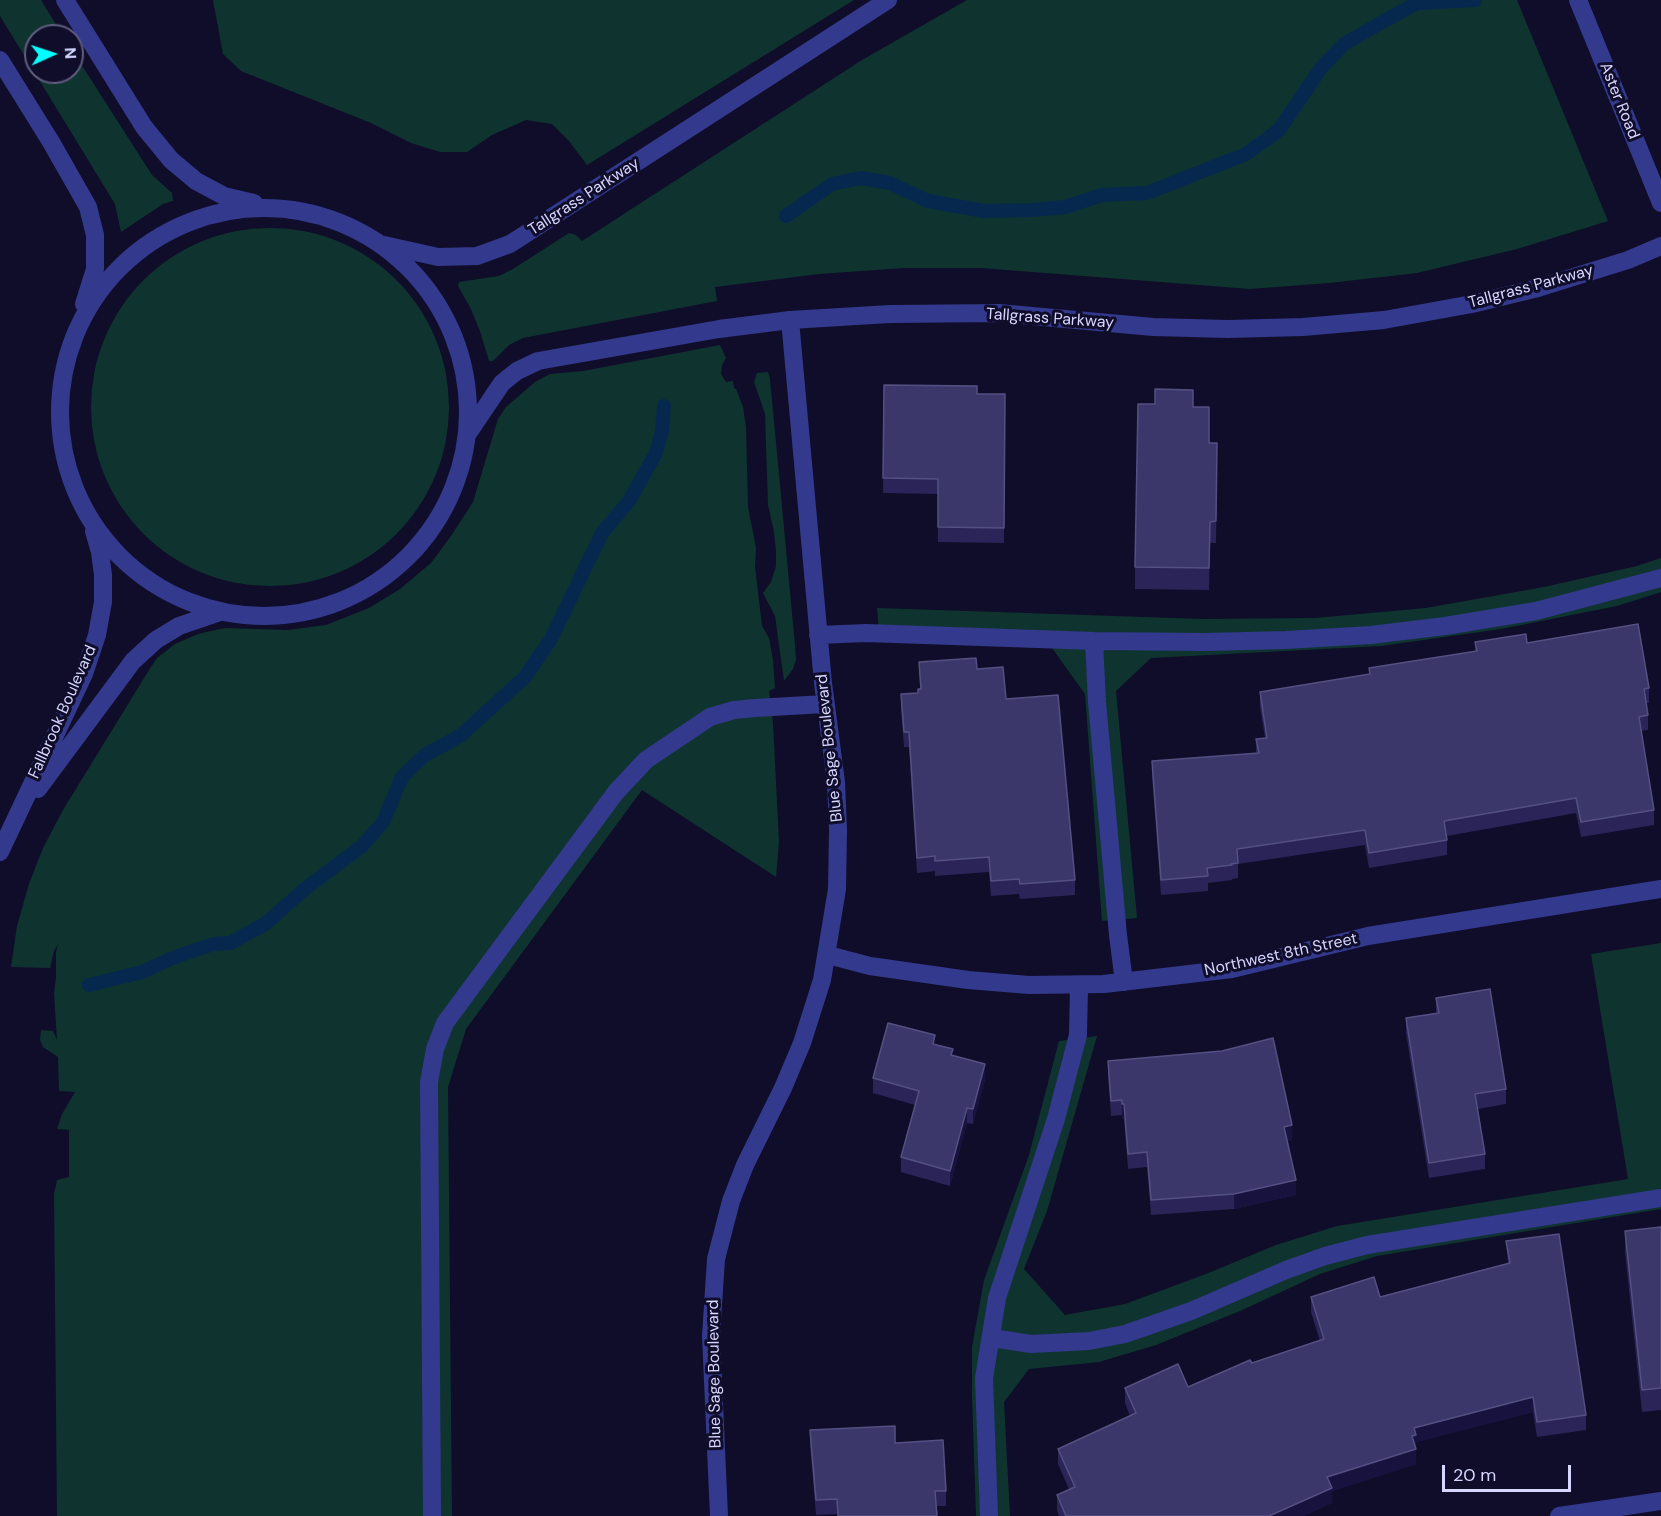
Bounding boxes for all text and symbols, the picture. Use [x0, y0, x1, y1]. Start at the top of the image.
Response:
north arrow [24, 24, 84, 84]
text: N [60, 47, 81, 60]
street label: Aster Road [1595, 60, 1643, 142]
street label: Tallgrass Parkway [525, 154, 643, 240]
street label: Tallgrass Parkway [1467, 261, 1595, 313]
street label: Tallgrass Parkway [985, 305, 1115, 333]
street label: Fallbrook Boulevard [25, 642, 101, 782]
street label: Blue Sage Boulevard [813, 673, 847, 823]
street label: Northwest 8th Street [1203, 929, 1359, 981]
street label: Blue Sage Boulevard [704, 1299, 726, 1449]
scale bar [1445, 1453, 1574, 1491]
text: 20 m [1453, 1463, 1496, 1487]

